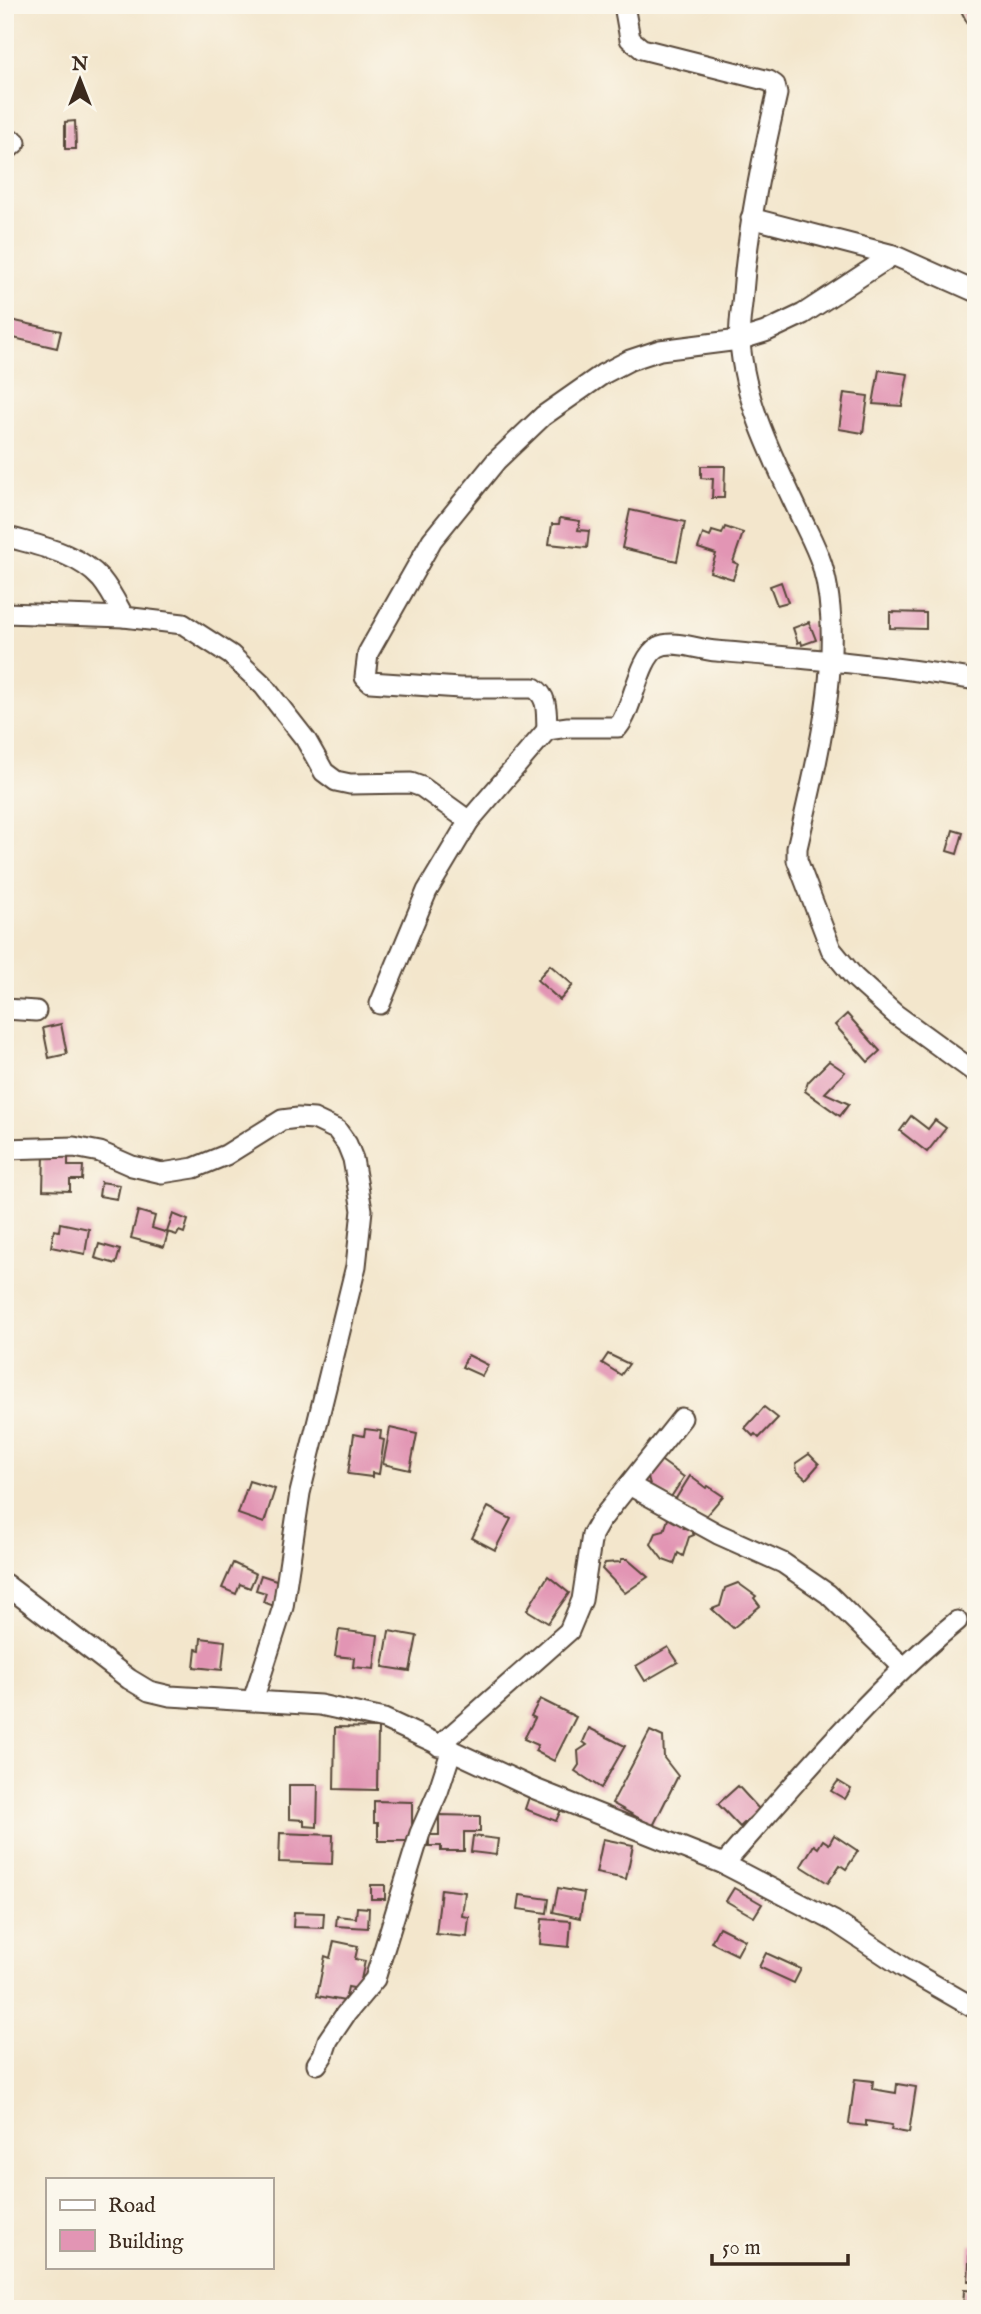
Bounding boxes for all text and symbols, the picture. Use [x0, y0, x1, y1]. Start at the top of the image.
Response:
north arrow [46, 46, 116, 116]
text: N [71, 53, 89, 77]
legend [46, 2178, 273, 2268]
text: Road [108, 2193, 156, 2220]
scale bar [712, 2223, 848, 2267]
text: Building [108, 2229, 184, 2256]
text: 50 m [722, 2235, 761, 2262]

